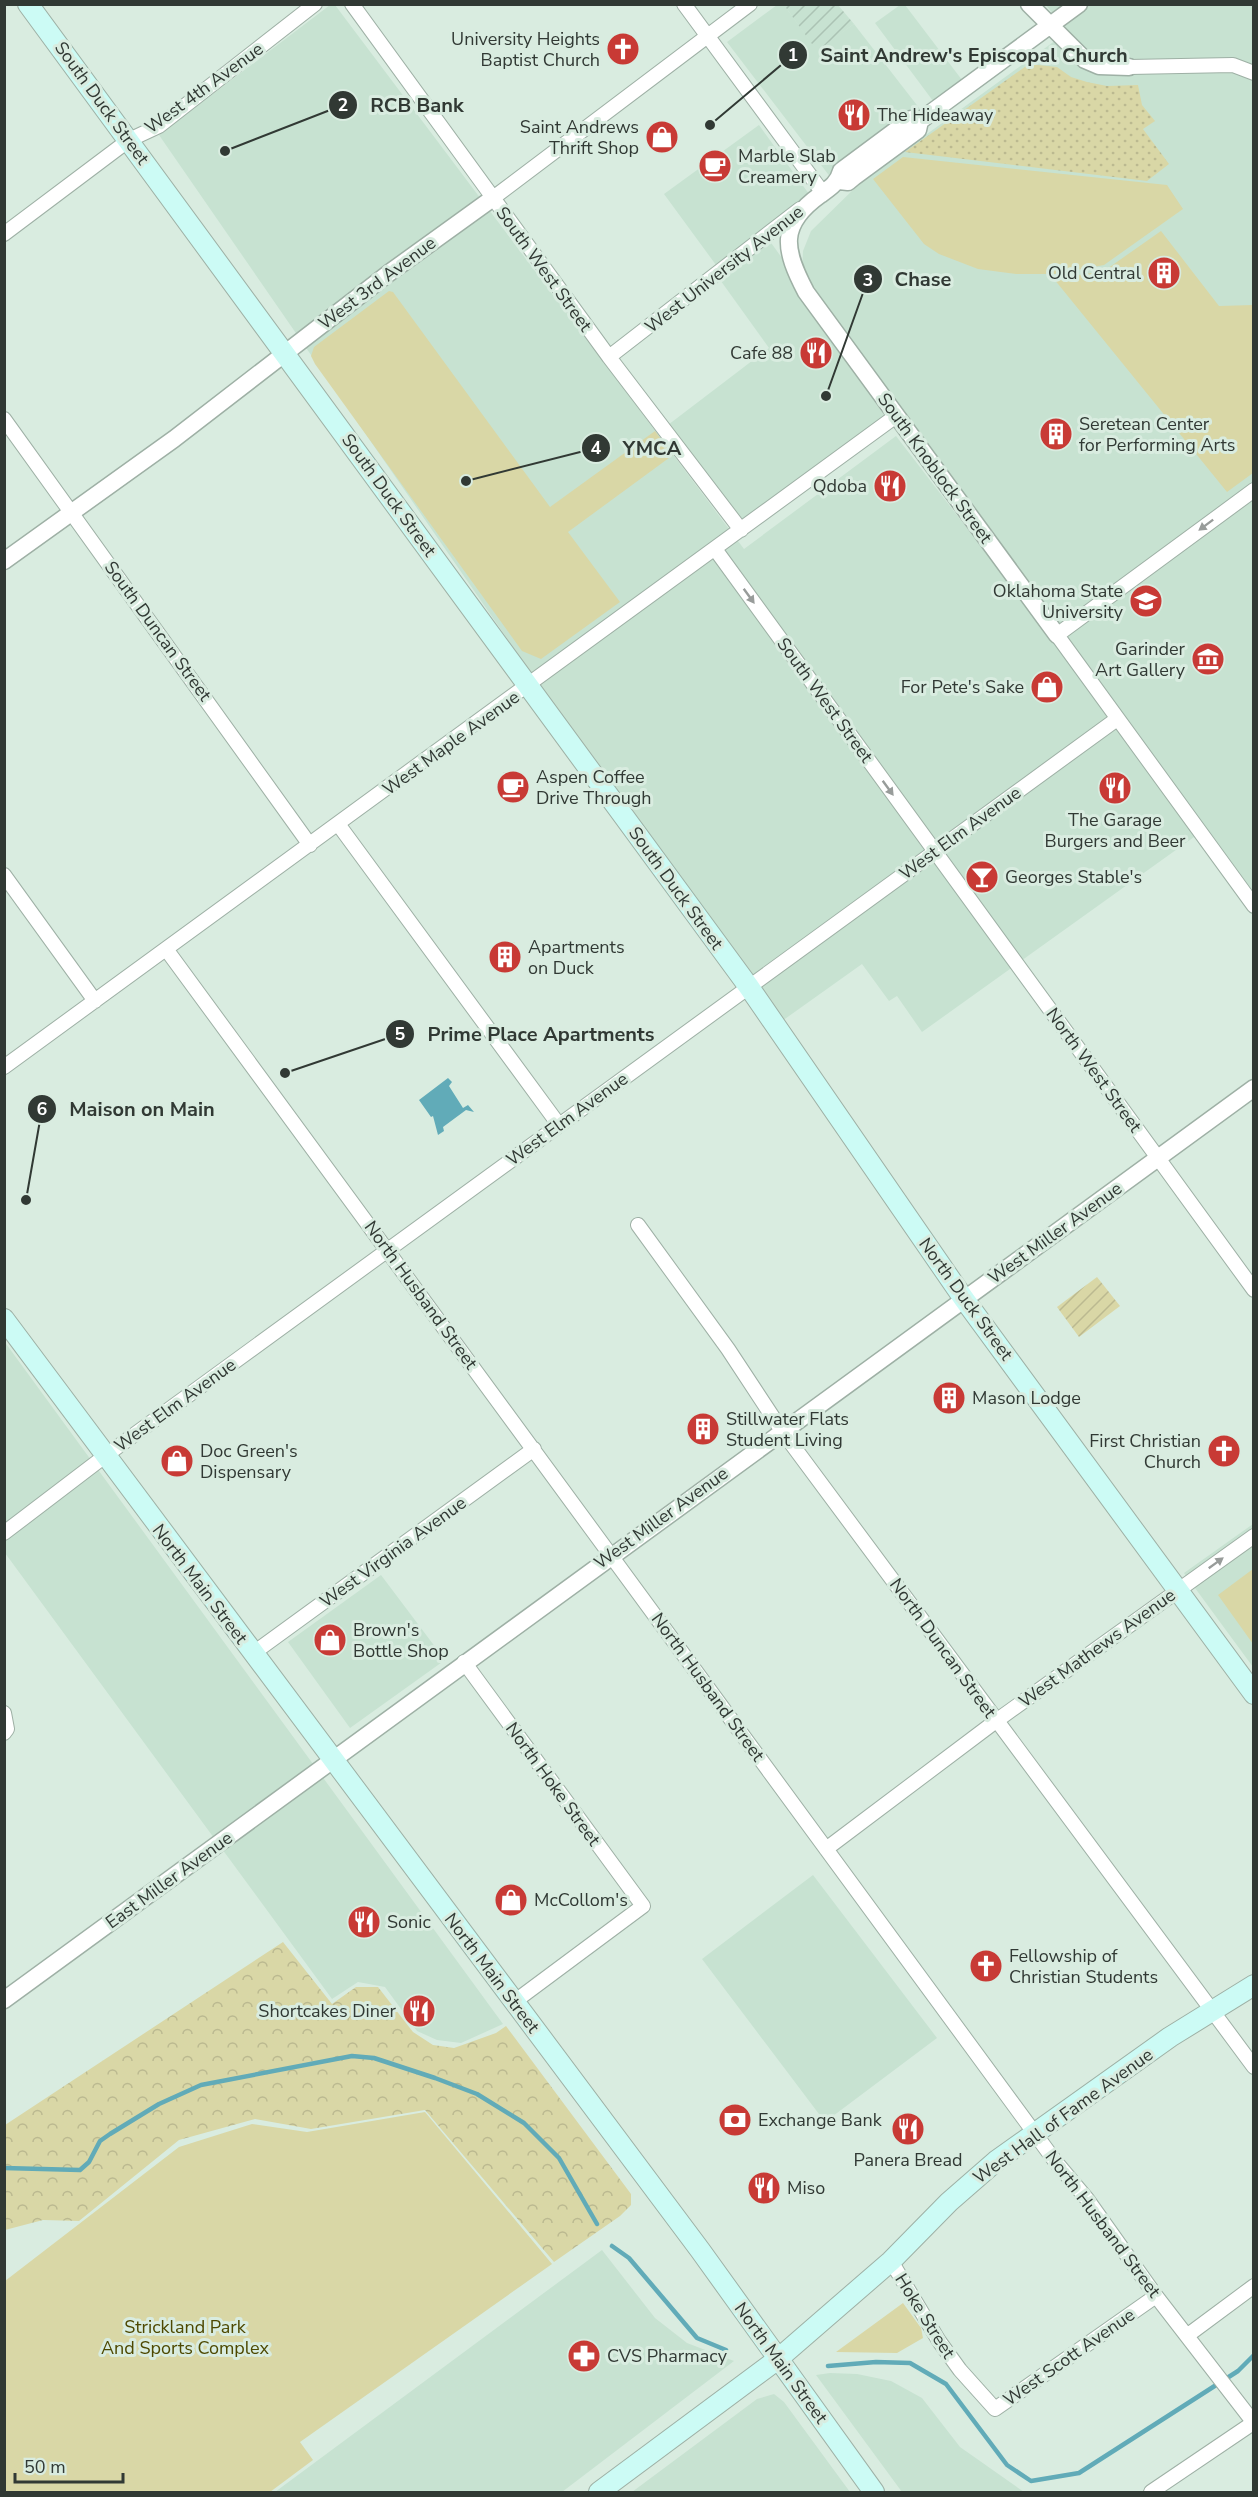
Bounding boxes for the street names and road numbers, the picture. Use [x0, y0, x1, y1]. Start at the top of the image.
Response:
street label: South Duck Street [49, 37, 155, 170]
street label: West 4th Avenue [140, 37, 268, 139]
street label: West University Avenue [640, 200, 808, 338]
street label: South West Street [490, 202, 598, 337]
street label: West 3rd Avenue [313, 231, 441, 335]
street label: South Knoblock Street [872, 388, 998, 549]
street label: South Duck Street [336, 429, 442, 562]
street label: South Duncan Street [99, 556, 217, 706]
street label: South West Street [771, 633, 879, 768]
street label: West Maple Avenue [378, 685, 524, 801]
street label: West Elm Avenue [894, 781, 1026, 885]
street label: South Duck Street [623, 822, 729, 955]
street label: North West Street [1041, 1003, 1148, 1138]
street label: West Elm Avenue [501, 1067, 633, 1171]
street label: West Miller Avenue [983, 1176, 1127, 1290]
street label: North Husband Street [359, 1216, 484, 1375]
street label: North Duck Street [913, 1233, 1019, 1366]
street label: West Elm Avenue [109, 1353, 241, 1457]
street label: West Miller Avenue [589, 1461, 733, 1575]
street label: West Virginia Avenue [315, 1491, 471, 1613]
street label: North Main Street [147, 1519, 253, 1649]
street label: North Duncan Street [884, 1573, 1002, 1723]
street label: West Mathews Avenue [1014, 1583, 1180, 1713]
street label: North Husband Street [646, 1608, 771, 1767]
street label: North Hoke Street [500, 1717, 606, 1851]
street label: East Miller Avenue [101, 1826, 237, 1934]
street label: North Main Street [439, 1908, 545, 2038]
street label: West Hall of Fame Avenue [968, 2043, 1158, 2189]
street label: North Husband Street [1040, 2146, 1167, 2303]
street label: Hoke Street [889, 2269, 961, 2364]
street label: North Main Street [729, 2298, 834, 2429]
street label: West Scott Avenue [999, 2303, 1139, 2411]

